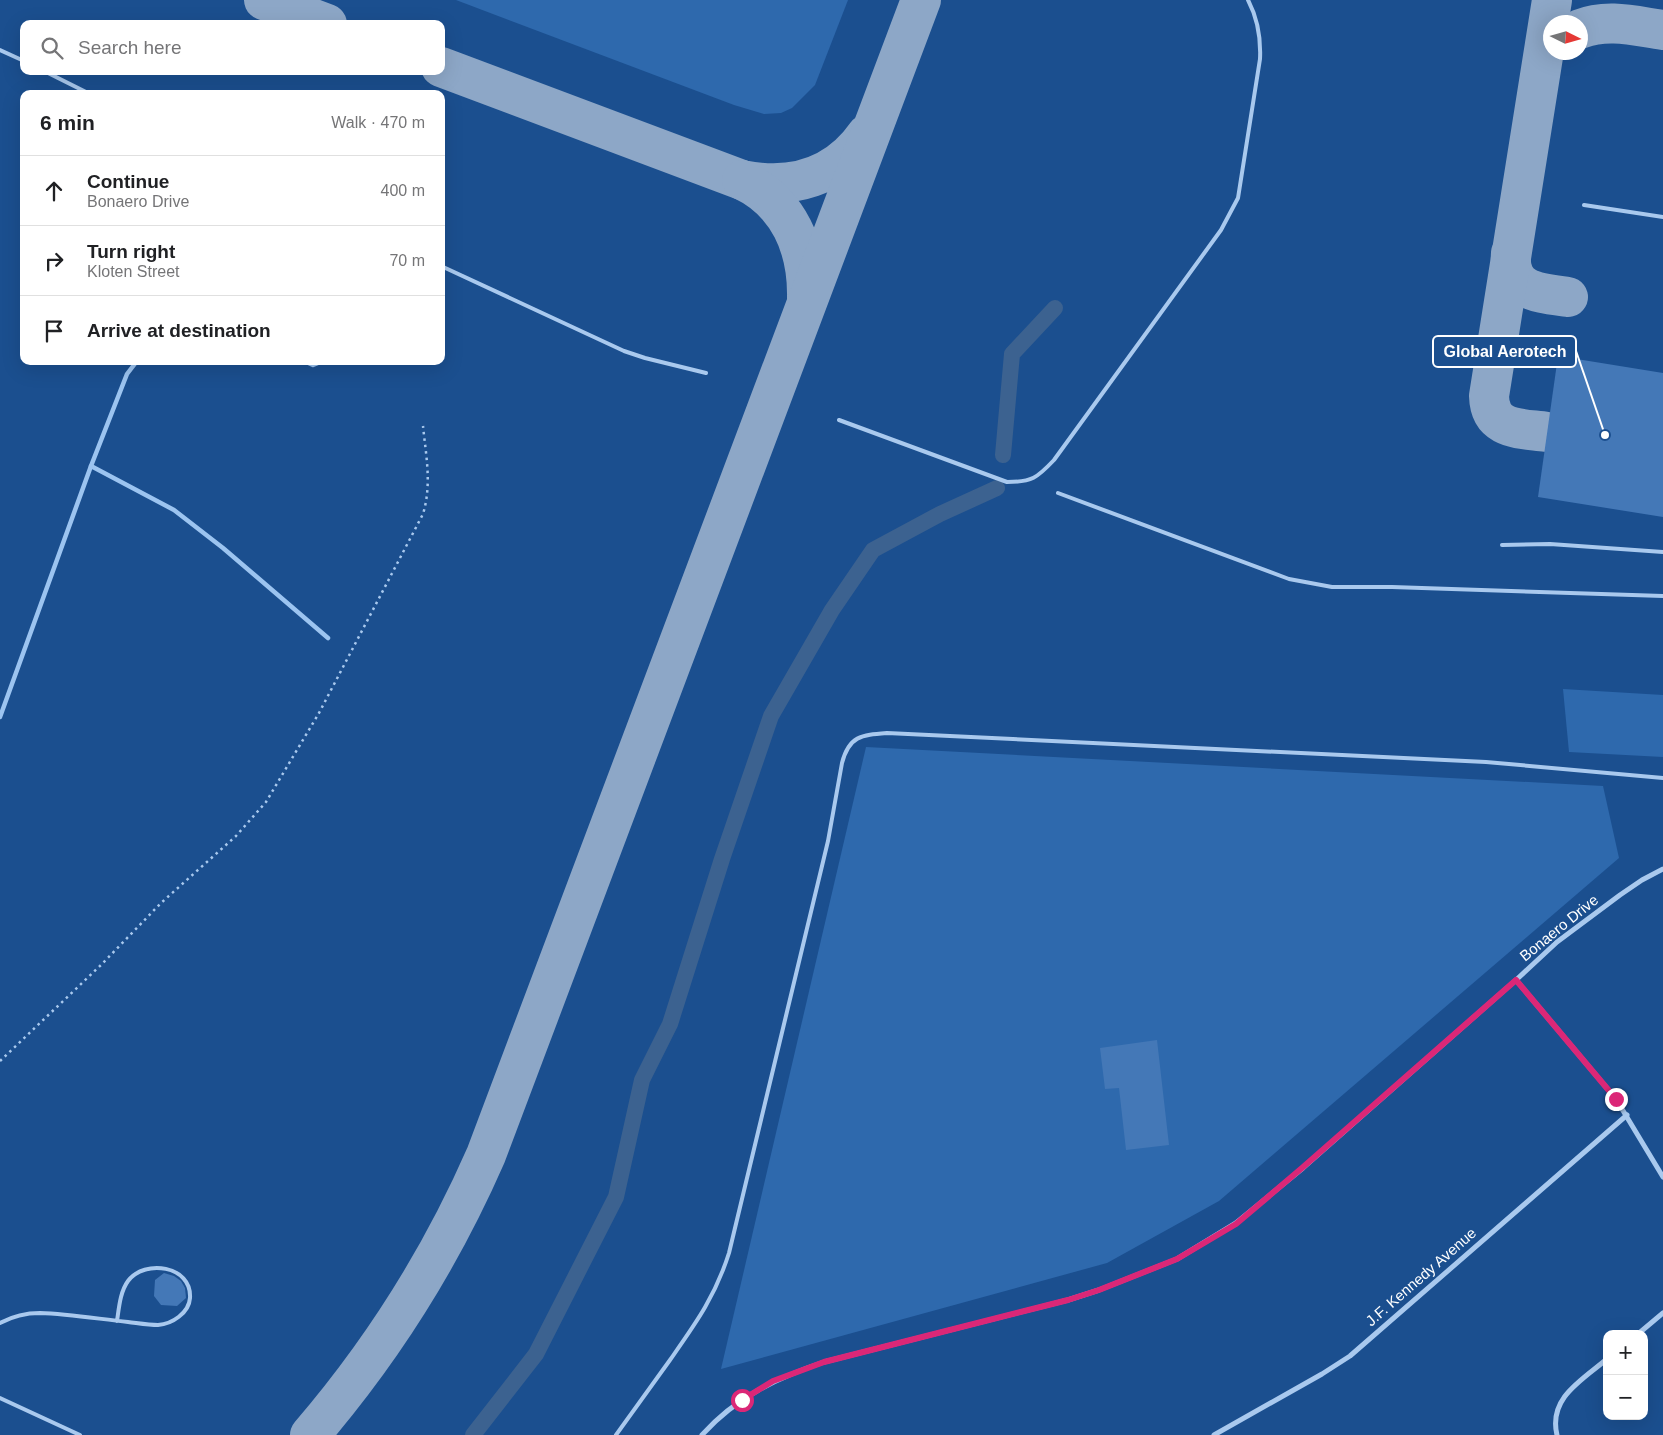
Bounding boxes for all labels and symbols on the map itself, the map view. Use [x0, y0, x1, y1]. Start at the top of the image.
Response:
north arrow [1543, 15, 1588, 60]
callout: Global Aerotech [1433, 336, 1576, 367]
text: Global Aerotech [1444, 343, 1566, 360]
street label: Bonaero Drive [1516, 891, 1601, 964]
route end [1605, 1088, 1628, 1111]
street label: J.F. Kennedy Avenue [1362, 1224, 1479, 1329]
route start [731, 1389, 754, 1412]

